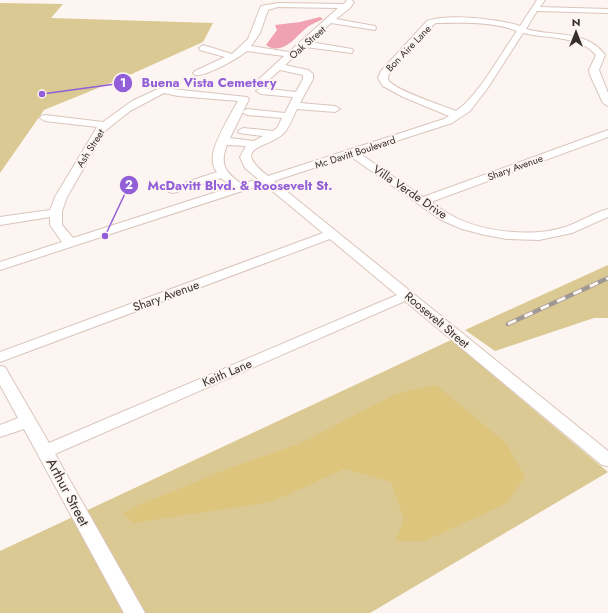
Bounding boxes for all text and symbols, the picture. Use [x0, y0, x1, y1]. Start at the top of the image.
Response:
north arrow [556, 12, 596, 52]
text: N [572, 14, 580, 30]
street label: Oak Street [286, 22, 329, 62]
street label: Bon Aire Lane [382, 22, 434, 75]
callout: Buena Vista Cemetery [113, 70, 284, 95]
text: Buena Vista Cemetery [142, 73, 277, 92]
text: 1 [120, 74, 126, 92]
street label: Ash Street [73, 126, 108, 170]
street label: Mc Davitt Boulevard [313, 132, 397, 173]
street label: Shary Avenue [485, 151, 545, 184]
street label: Villa Verde Drive [369, 160, 451, 224]
callout: McDavitt Blvd. & Roosevelt St. [119, 173, 340, 198]
text: 2 [125, 176, 133, 194]
text: McDavitt Blvd. & Roosevelt St. [148, 176, 332, 195]
street label: Shary Avenue [130, 276, 202, 316]
street label: Roosevelt Street [401, 287, 473, 353]
street label: Keith Lane [199, 355, 255, 391]
street label: Arthur Street [42, 454, 95, 530]

